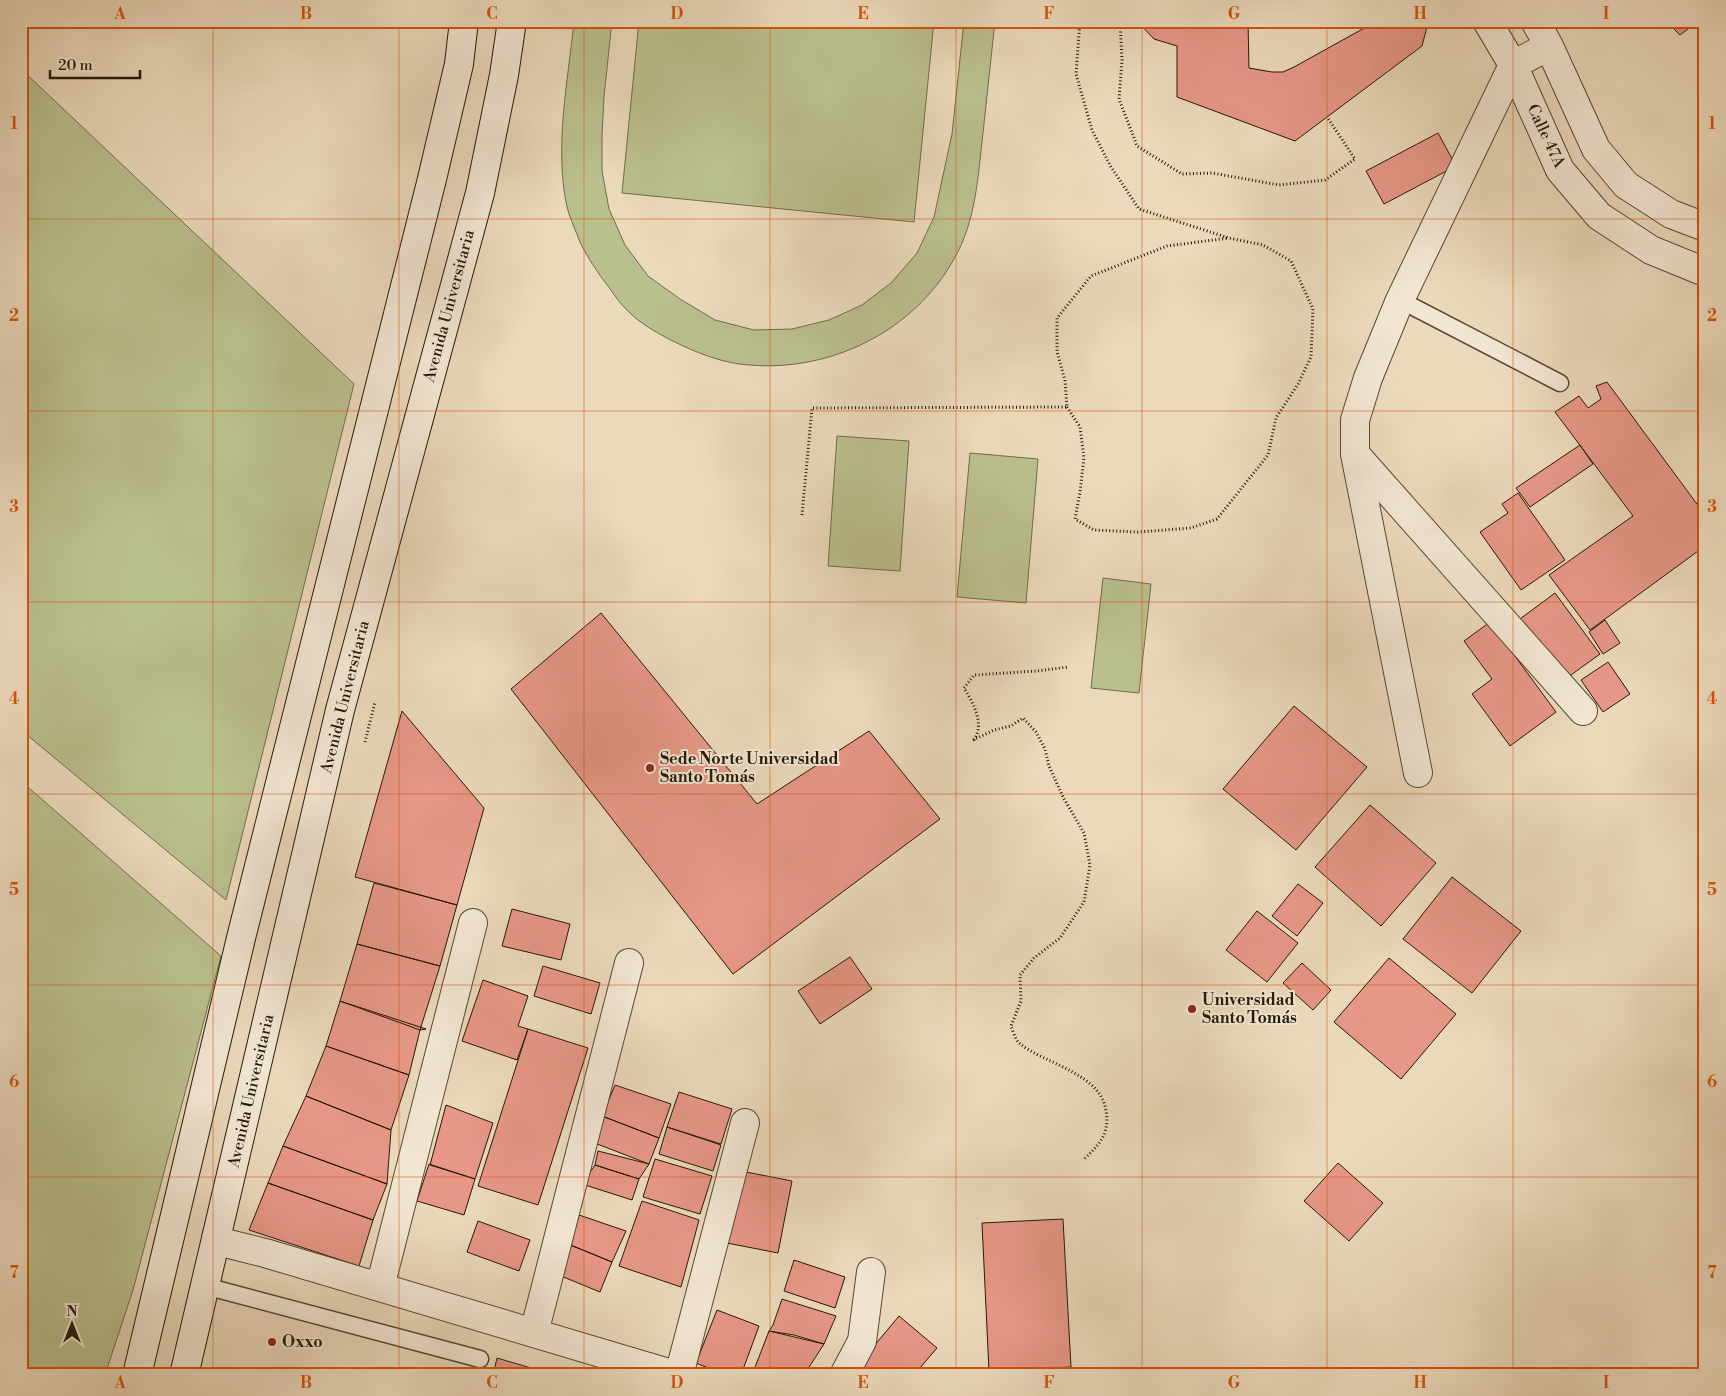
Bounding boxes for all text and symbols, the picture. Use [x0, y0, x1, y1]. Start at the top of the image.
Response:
text: A [113, 4, 126, 24]
text: B [300, 4, 312, 24]
text: C [486, 4, 498, 24]
text: D [671, 4, 684, 24]
text: E [857, 4, 869, 24]
text: F [1043, 4, 1055, 24]
text: G [1228, 4, 1241, 24]
text: H [1413, 4, 1427, 24]
text: I [1603, 4, 1609, 24]
scale bar [50, 48, 140, 80]
text: 20 m [58, 56, 93, 75]
street label: Calle 47A [1523, 101, 1570, 172]
text: 1 [10, 114, 18, 134]
text: 1 [1708, 114, 1716, 134]
street label: Avenida Universitaria [419, 227, 479, 385]
text: 2 [9, 306, 19, 326]
text: 2 [1707, 306, 1717, 326]
text: 3 [9, 497, 19, 517]
text: 3 [1707, 497, 1717, 517]
street label: Avenida Universitaria [316, 618, 374, 777]
text: 4 [9, 689, 20, 709]
text: 4 [1707, 689, 1718, 709]
place label: Sede Norte Universidad Santo Tomás [660, 749, 838, 787]
marker: Sede Norte Universidad Santo Tomás [644, 762, 656, 774]
text: 5 [9, 880, 19, 900]
text: 5 [1707, 880, 1717, 900]
place label: Universidad Santo Tomás [1202, 990, 1297, 1028]
marker: Universidad Santo Tomás [1186, 1003, 1198, 1015]
street label: Avenida Universitaria [223, 1011, 279, 1171]
text: 6 [9, 1072, 19, 1092]
text: 6 [1707, 1072, 1717, 1092]
text: 7 [9, 1263, 19, 1283]
text: 7 [1707, 1263, 1717, 1283]
north arrow [48, 1298, 98, 1348]
text: N [66, 1303, 78, 1321]
place label: Oxxo [282, 1332, 323, 1352]
marker: Oxxo [266, 1336, 278, 1348]
text: A [113, 1373, 126, 1393]
text: B [300, 1373, 312, 1393]
text: C [486, 1373, 498, 1393]
text: D [671, 1373, 684, 1393]
text: E [857, 1373, 869, 1393]
text: F [1043, 1373, 1055, 1393]
text: G [1228, 1373, 1241, 1393]
text: H [1413, 1373, 1427, 1393]
text: I [1603, 1373, 1609, 1393]

